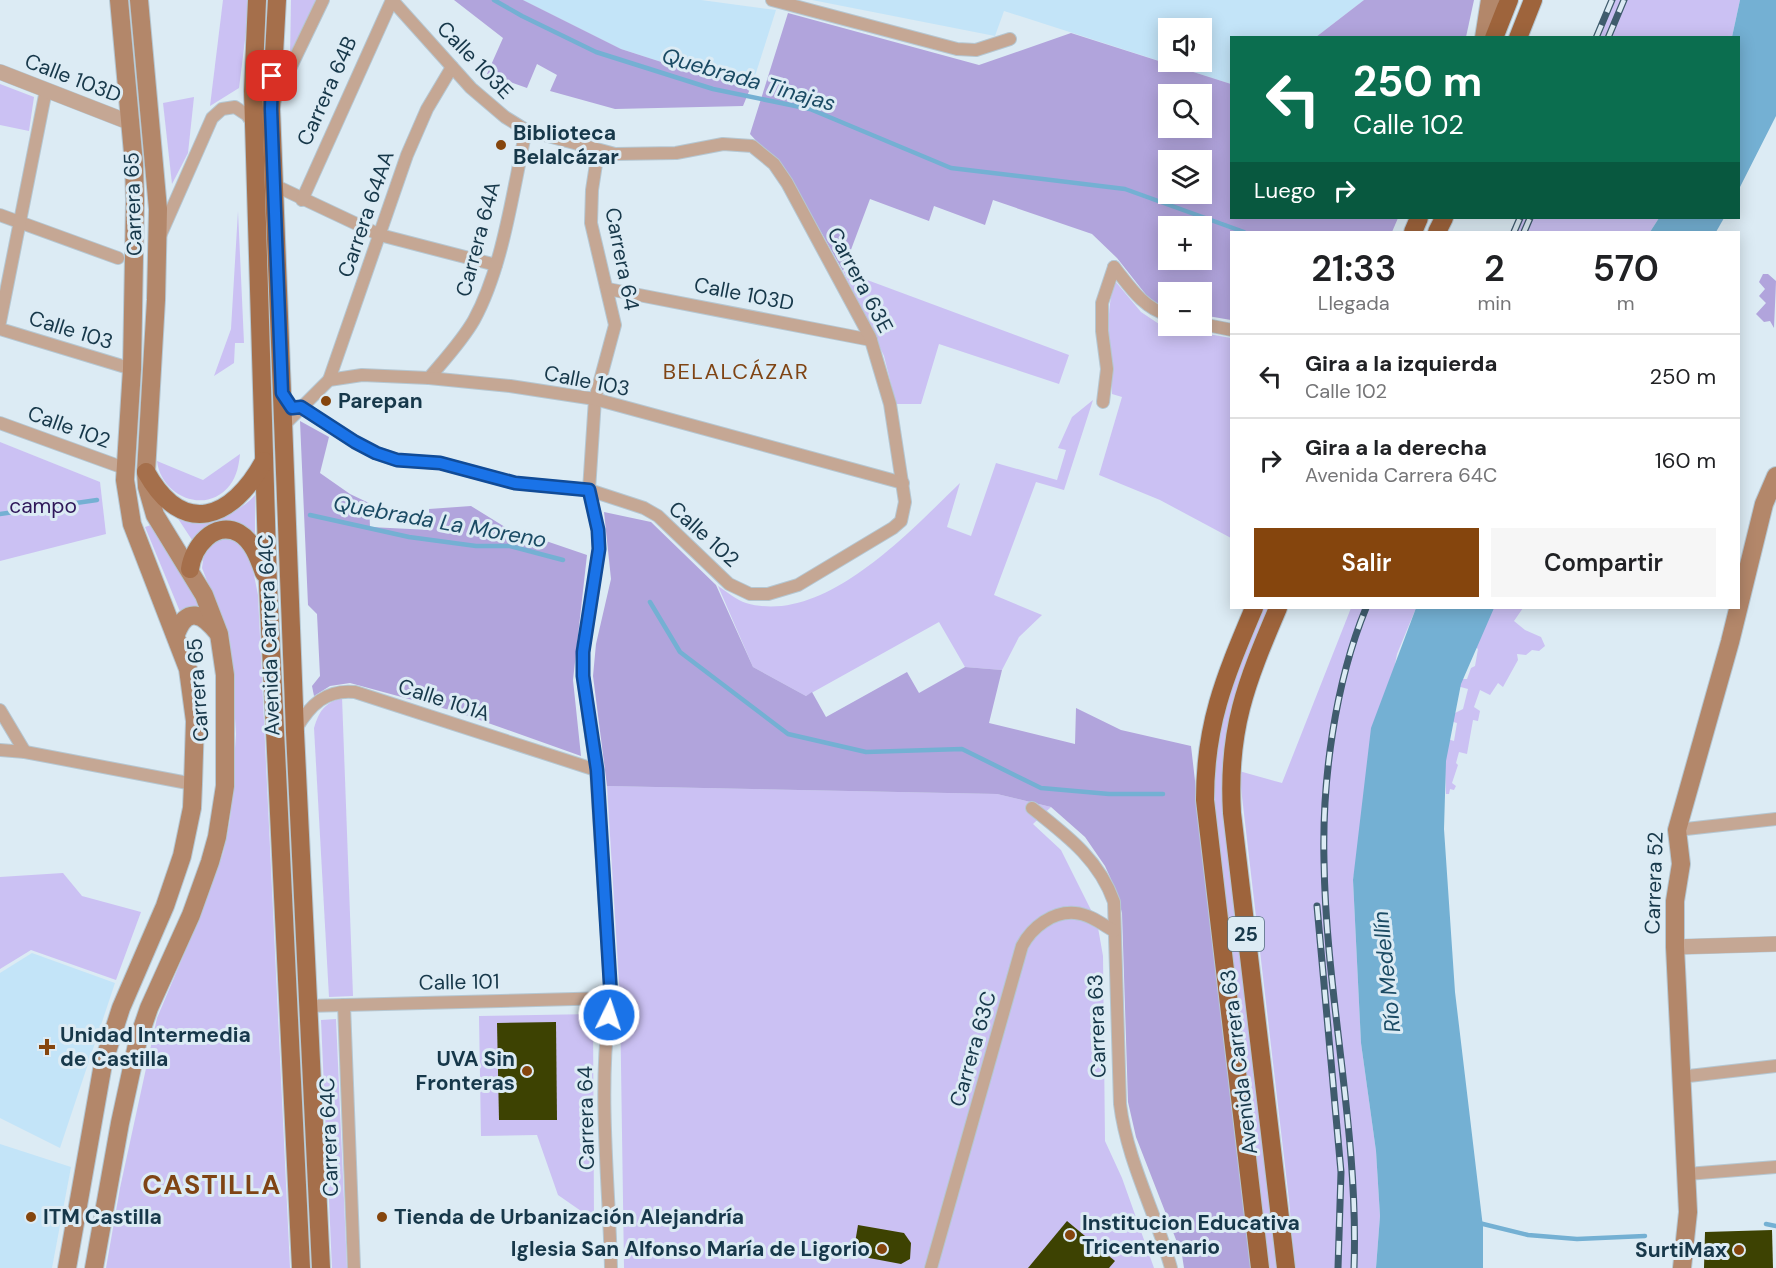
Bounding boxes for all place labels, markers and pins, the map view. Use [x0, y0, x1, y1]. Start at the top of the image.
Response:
pin [246, 50, 297, 101]
place label: Biblioteca Belalcázar [513, 119, 619, 171]
marker: Biblioteca Belalcázar [494, 138, 508, 152]
place label: Parepan [338, 387, 423, 415]
marker: Parepan [319, 394, 333, 408]
place label: Unidad Intermedia de Castilla [60, 1021, 251, 1073]
marker: Unidad Intermedia de Castilla [38, 1038, 56, 1056]
place label: UVA Sin Fronteras [416, 1045, 515, 1097]
marker: UVA Sin Fronteras [520, 1064, 534, 1078]
place label: ITM Castilla [43, 1203, 162, 1231]
place label: Tienda de Urbanización Alejandría [394, 1203, 744, 1231]
place label: Institucion Educativa Tricentenario [1082, 1209, 1300, 1261]
marker: ITM Castilla [24, 1210, 38, 1224]
marker: Tienda de Urbanización Alejandría [375, 1210, 389, 1224]
marker: Institucion Educativa Tricentenario [1063, 1228, 1077, 1242]
place label: Iglesia San Alfonso María de Ligorio [511, 1235, 870, 1263]
place label: SurtiMax [1635, 1236, 1727, 1264]
marker: Iglesia San Alfonso María de Ligorio [875, 1242, 889, 1256]
marker: SurtiMax [1732, 1243, 1746, 1257]

